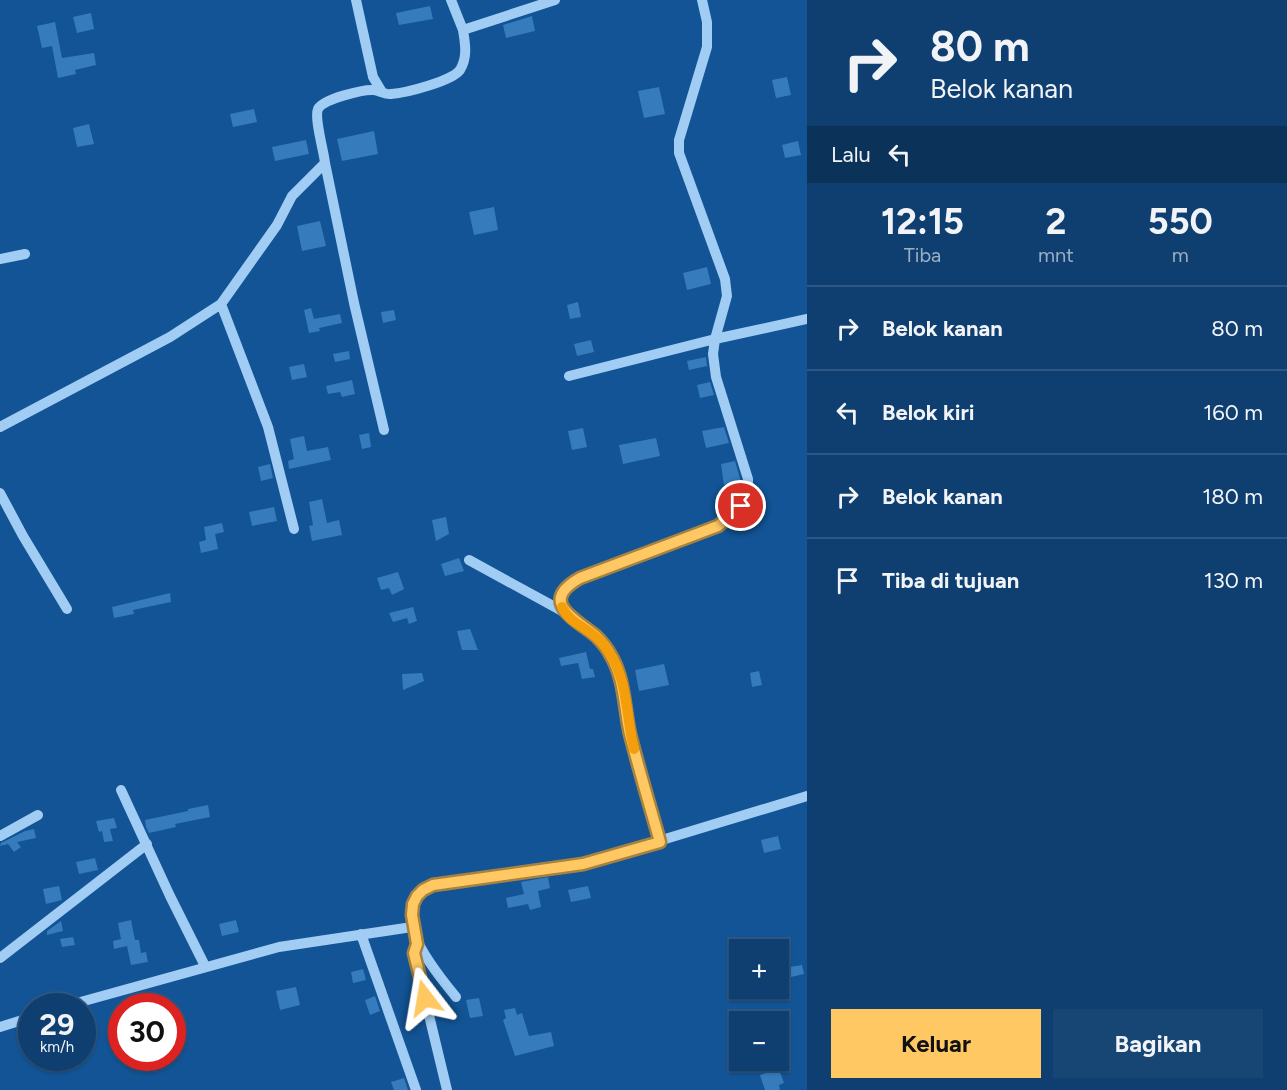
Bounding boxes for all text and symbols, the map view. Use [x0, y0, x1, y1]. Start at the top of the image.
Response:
text: 80 m [930, 21, 1030, 72]
icon: right [831, 24, 909, 102]
text: Belok kanan [930, 72, 1073, 105]
icon: left [883, 138, 916, 171]
text: Lalu [831, 141, 871, 168]
text: 12:15 [881, 200, 964, 243]
text: 2 [1045, 200, 1066, 243]
text: 550 [1148, 200, 1213, 243]
text: Tiba [904, 243, 941, 267]
text: mnt [1038, 243, 1074, 267]
text: m [1172, 243, 1189, 267]
icon: right [831, 312, 864, 345]
text: Belok kanan [882, 315, 1003, 342]
text: 80 m [1211, 315, 1263, 342]
icon: left [831, 396, 864, 429]
text: Belok kiri [882, 399, 975, 426]
text: 160 m [1203, 399, 1263, 426]
pin [715, 480, 766, 531]
icon: right [831, 480, 864, 513]
text: Belok kanan [882, 483, 1003, 510]
text: 180 m [1202, 483, 1263, 510]
icon: arrive [724, 489, 757, 522]
icon: arrive [831, 564, 864, 597]
text: Tiba di tujuan [882, 567, 1019, 594]
text: 130 m [1204, 567, 1263, 594]
map controls [729, 939, 789, 1071]
button: + [729, 939, 789, 999]
position arrow [393, 966, 457, 1030]
speed limit sign: 30 [108, 993, 186, 1071]
text: 29 [40, 1006, 74, 1043]
button: Keluar [831, 1009, 1041, 1078]
button: Bagikan [1053, 1009, 1263, 1078]
button: − [729, 1011, 789, 1071]
text: km/h [40, 1038, 74, 1056]

